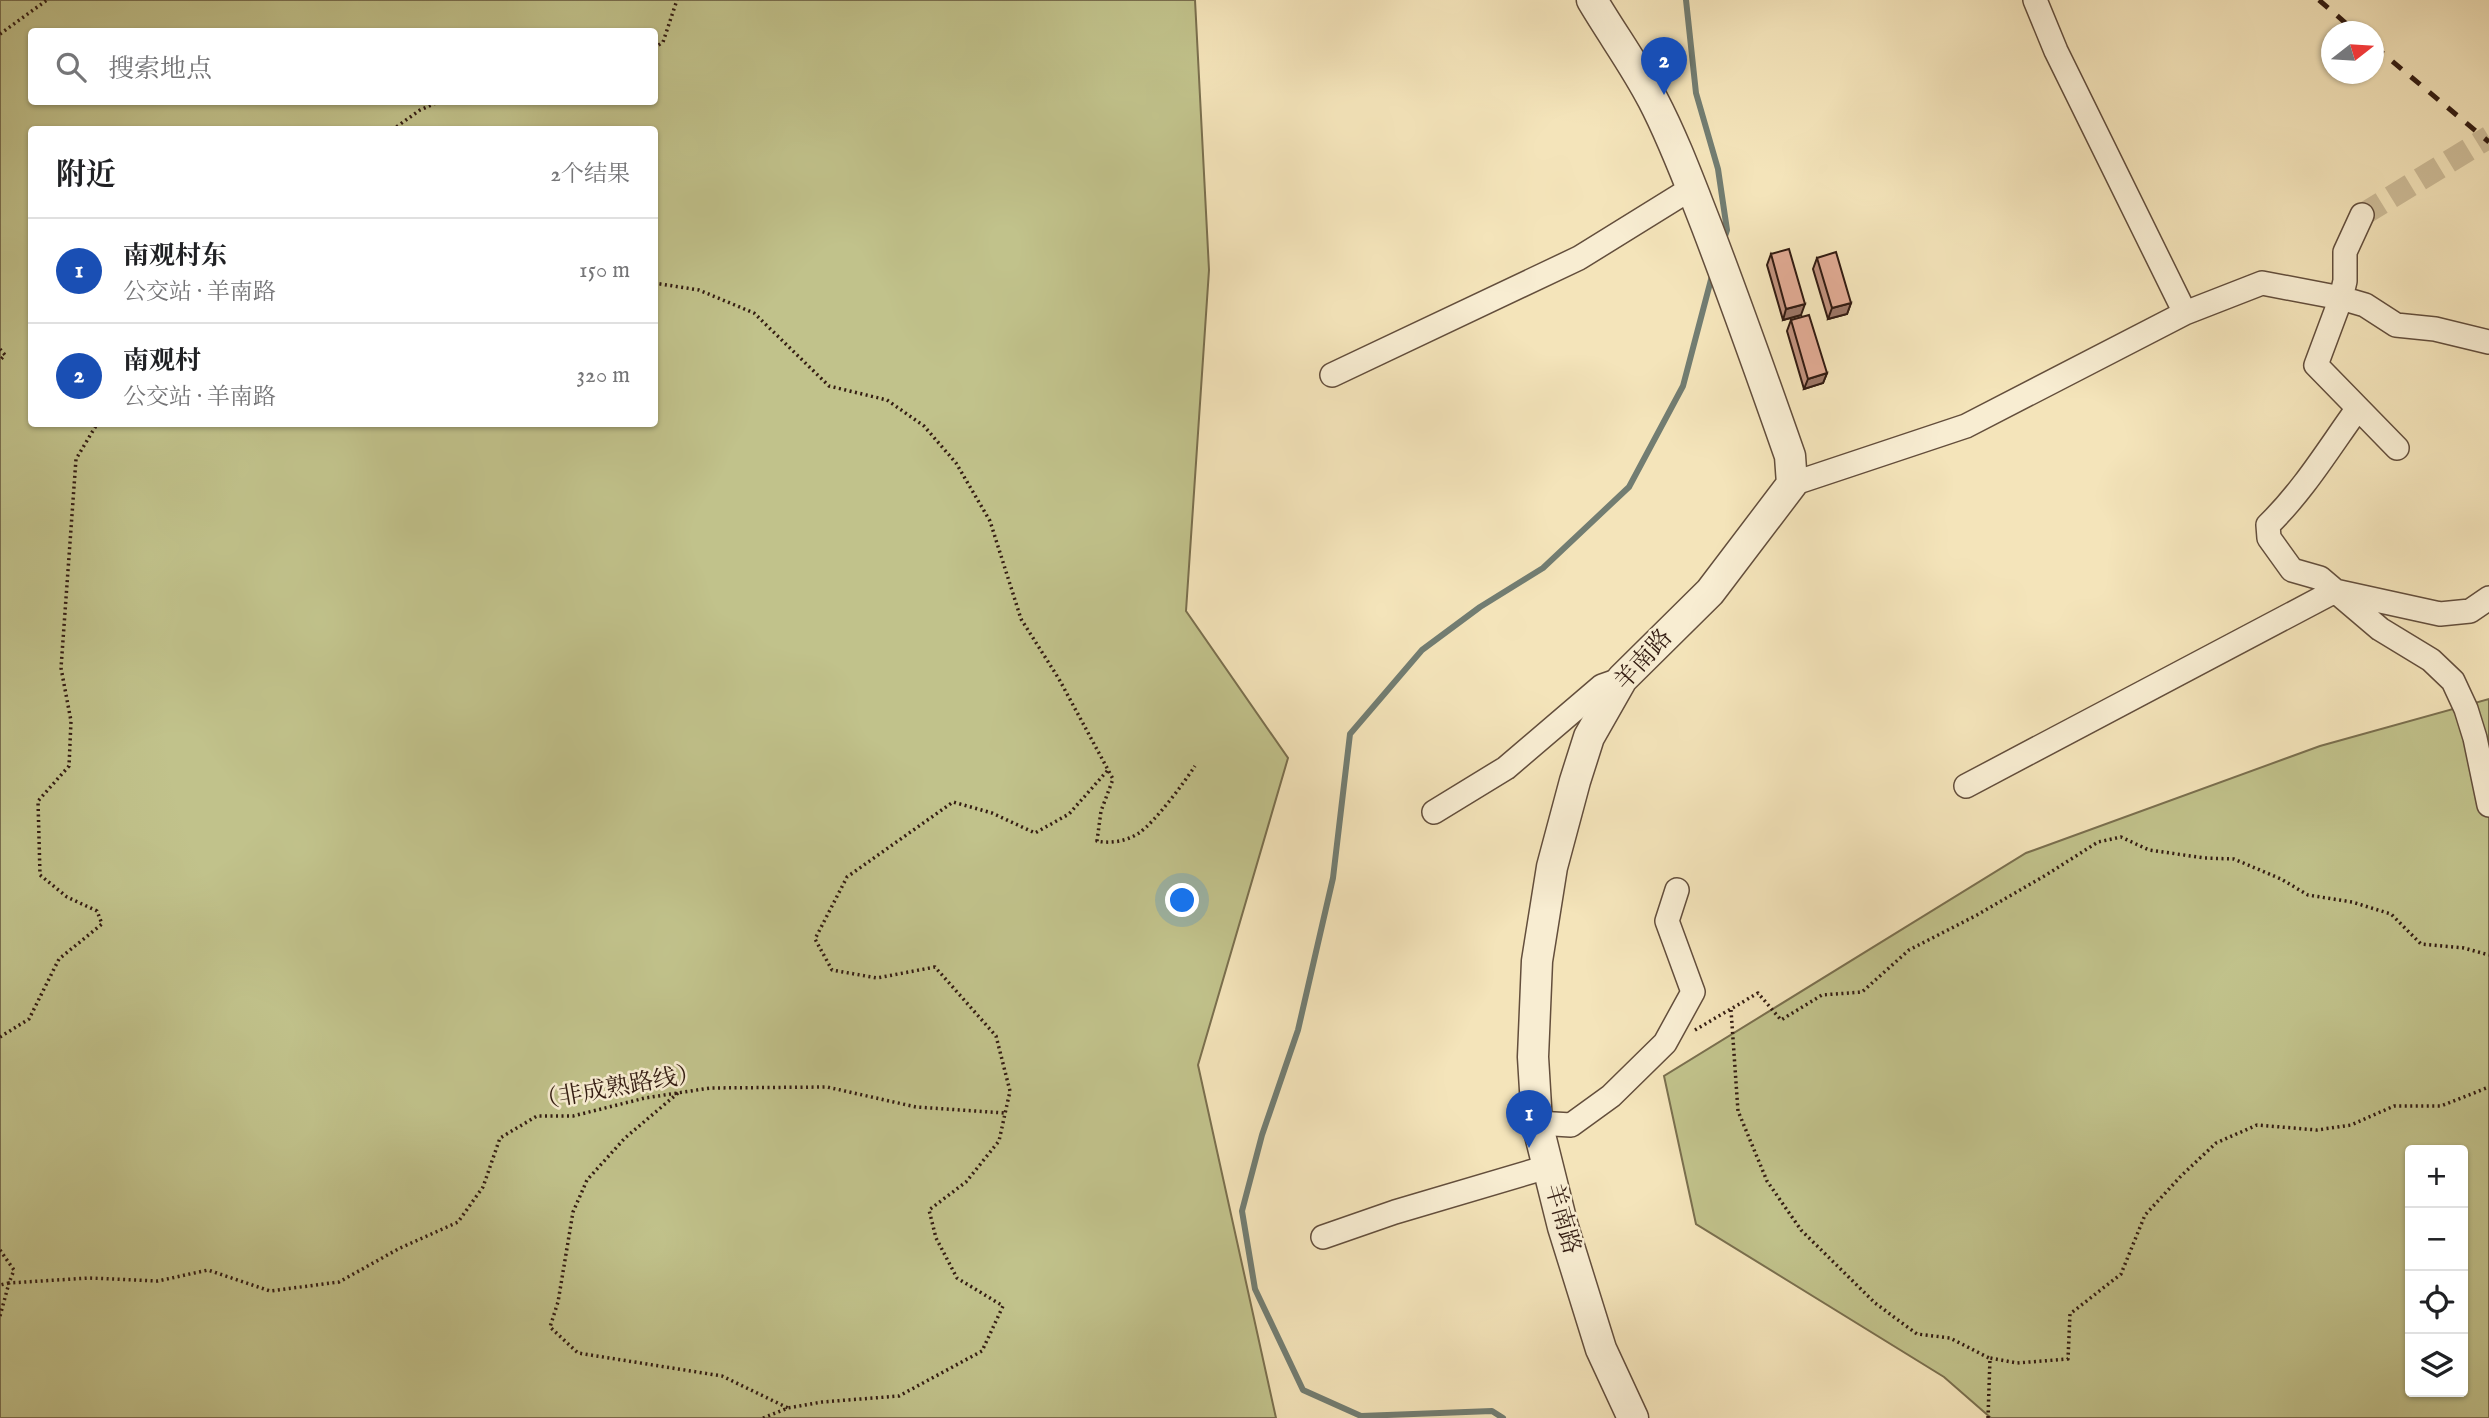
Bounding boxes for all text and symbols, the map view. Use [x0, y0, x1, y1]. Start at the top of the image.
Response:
north arrow [2321, 21, 2384, 84]
search box [28, 28, 658, 105]
pin: 2 [1641, 37, 1687, 95]
icon: search [52, 48, 90, 86]
text: 搜索地点 [108, 53, 212, 86]
text: 附近 [56, 157, 116, 195]
text: 2个结果 [550, 160, 630, 189]
text: 南观村东 [123, 240, 227, 273]
text: 1 [75, 256, 83, 285]
text: 150 m [579, 256, 630, 285]
text: 公交站 · 羊南路 [123, 278, 276, 307]
text: 南观村 [123, 345, 201, 378]
text: 2 [74, 361, 84, 390]
text: 320 m [577, 361, 630, 390]
text: 公交站 · 羊南路 [123, 383, 276, 412]
street label: 羊南路 [1608, 623, 1680, 697]
your location [1165, 883, 1199, 917]
street label: （非成熟路线） [533, 1058, 703, 1118]
pin: 1 [1506, 1090, 1552, 1148]
map controls [2405, 1145, 2468, 1397]
button: + [2405, 1145, 2468, 1208]
street label: 羊南路 [1537, 1180, 1587, 1258]
button: − [2405, 1208, 2468, 1271]
button: locate [2405, 1271, 2468, 1334]
button: layers [2405, 1334, 2468, 1397]

